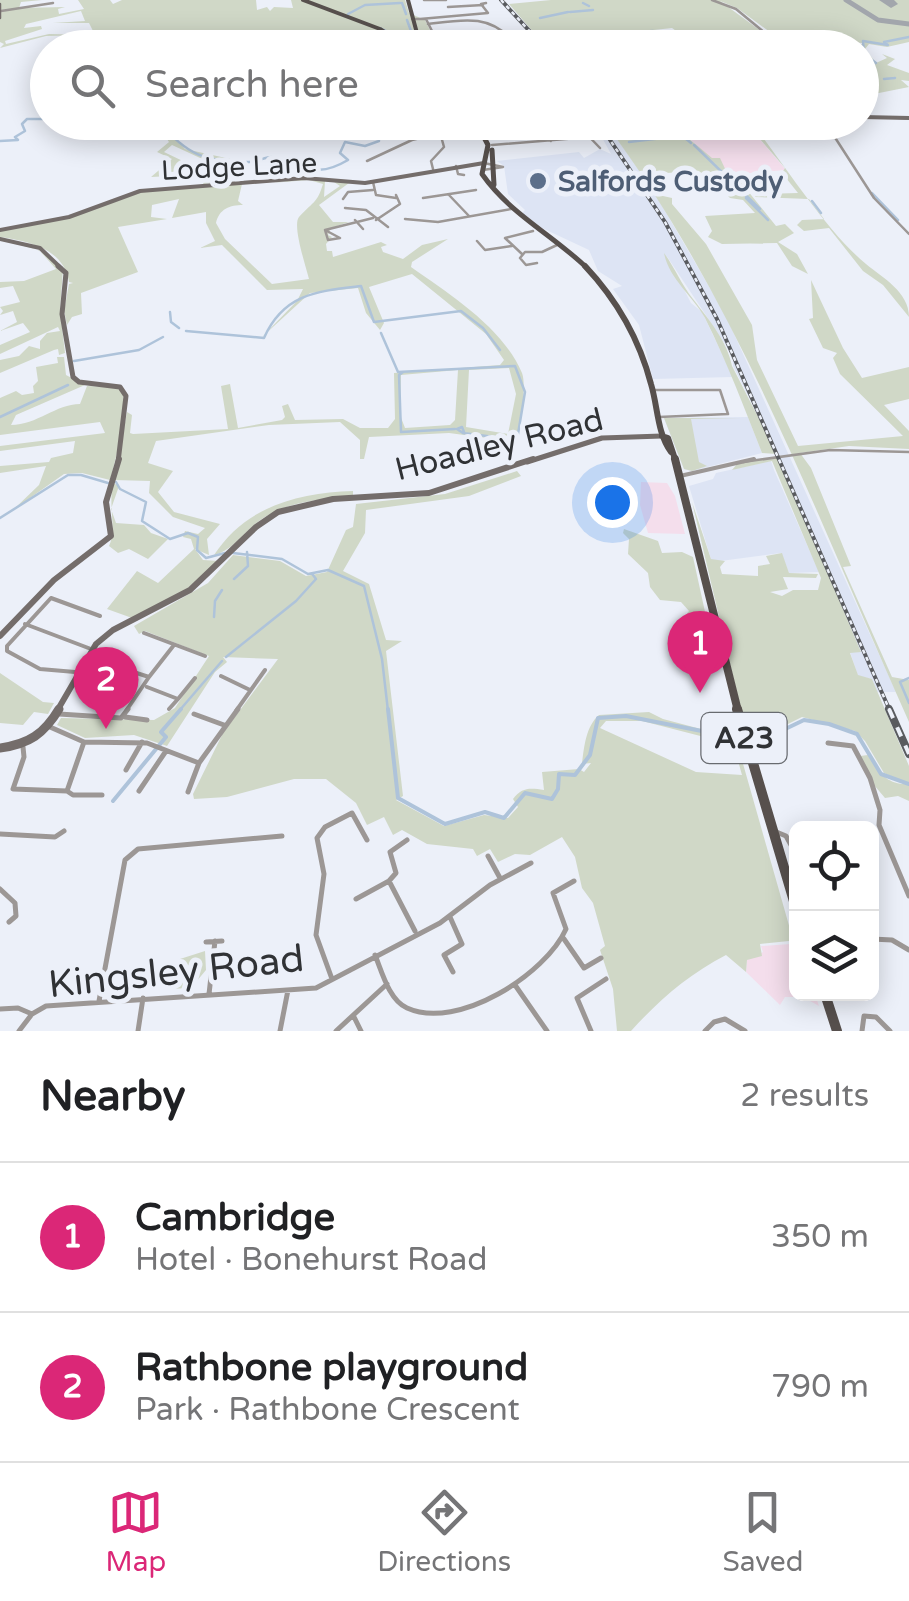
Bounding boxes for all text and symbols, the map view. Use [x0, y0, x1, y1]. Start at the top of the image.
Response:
search box [30, 30, 879, 140]
icon: search [65, 58, 120, 113]
text: Search here [145, 62, 359, 108]
street label: Lodge Lane [160, 146, 318, 188]
place label: Salfords Custody [558, 165, 783, 199]
marker: Salfords Custody [527, 170, 549, 192]
street label: Hoadley Road [391, 401, 607, 489]
your location [587, 477, 638, 528]
pin: 1 [668, 610, 732, 693]
pin: 2 [74, 646, 138, 729]
road number: A23 [702, 713, 786, 763]
map controls [789, 821, 879, 1001]
button: locate [789, 821, 879, 911]
button: layers [789, 911, 879, 1001]
street label: Kingsley Road [46, 936, 306, 1008]
text: Nearby [40, 1071, 185, 1122]
text: 2 results [740, 1077, 869, 1115]
text: Cambridge [135, 1195, 335, 1241]
text: 1 [62, 1218, 83, 1256]
text: 350 m [771, 1218, 869, 1256]
text: Hotel · Bonehurst Road [135, 1241, 487, 1279]
text: Rathbone playground [135, 1345, 528, 1391]
text: 2 [62, 1368, 83, 1406]
text: 790 m [771, 1368, 869, 1406]
text: Park · Rathbone Crescent [135, 1391, 520, 1429]
tab: Map [106, 1485, 166, 1579]
tab: Directions [377, 1485, 511, 1579]
tab: Saved [722, 1485, 803, 1579]

